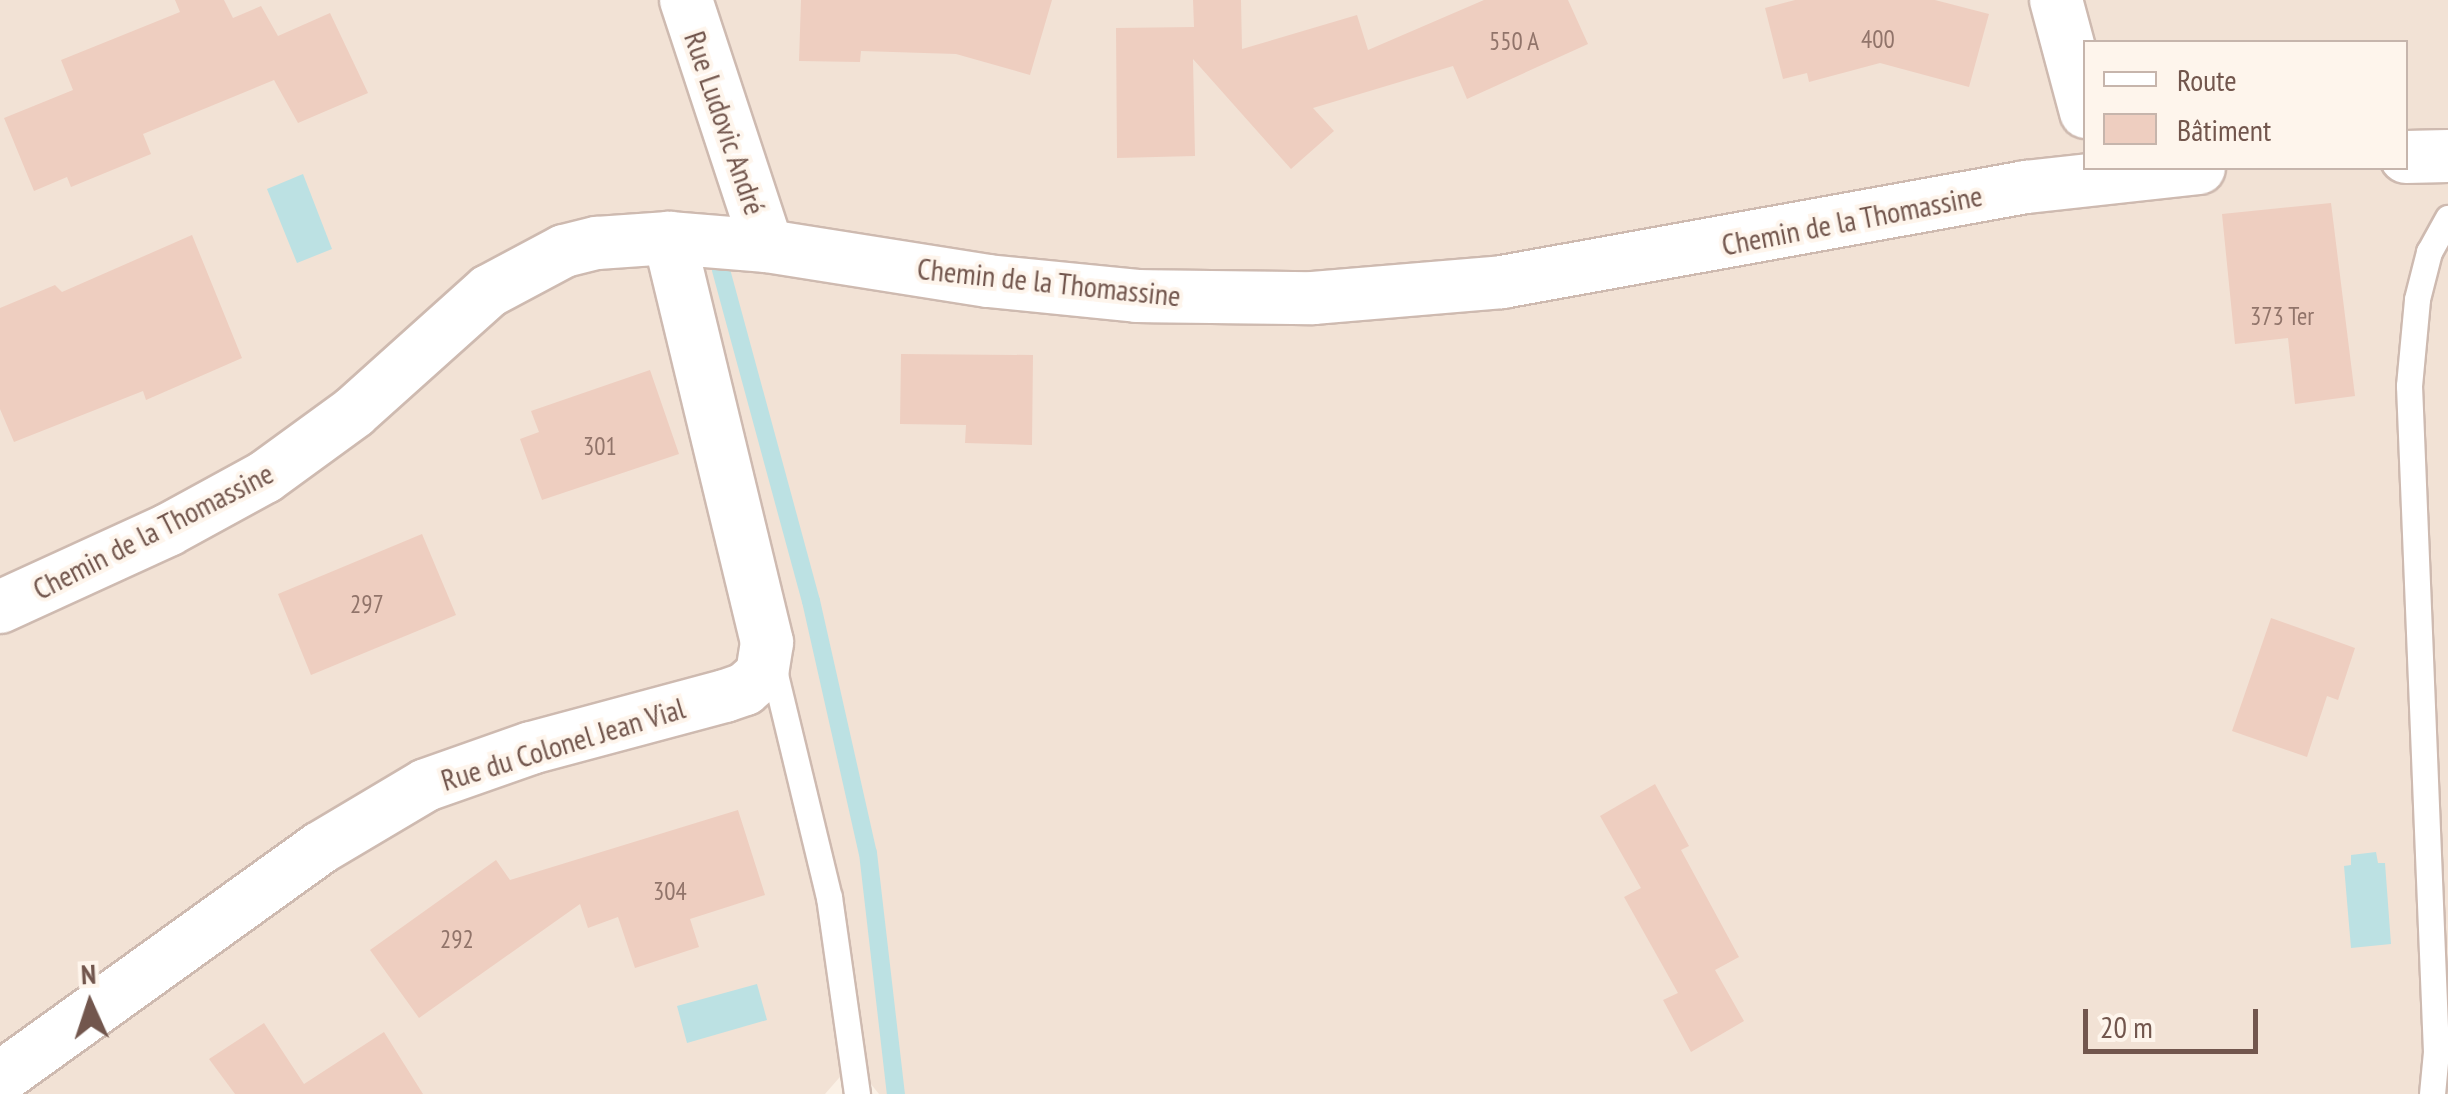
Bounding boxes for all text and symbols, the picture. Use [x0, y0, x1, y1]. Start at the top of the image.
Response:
house number: 400 [1861, 24, 1895, 54]
street label: Rue Ludovic André [677, 26, 773, 220]
house number: 550 A [1489, 26, 1539, 56]
legend [2083, 40, 2408, 170]
text: Route [2177, 60, 2237, 99]
text: Bâtiment [2177, 110, 2271, 149]
street label: Chemin de la Thomassine [1718, 177, 1986, 263]
street label: Chemin de la Thomassine [915, 250, 1183, 314]
house number: 373 Ter [2250, 301, 2314, 331]
house number: 301 [583, 431, 617, 461]
street label: Chemin de la Thomassine [27, 455, 279, 607]
house number: 297 [350, 589, 384, 619]
street label: Rue du Colonel Jean Vial [436, 690, 690, 798]
house number: 304 [653, 876, 687, 906]
house number: 292 [440, 924, 474, 954]
north arrow [40, 954, 140, 1054]
text: N [80, 955, 97, 992]
scale bar [2088, 989, 2263, 1051]
text: 20 m [2100, 1007, 2153, 1046]

